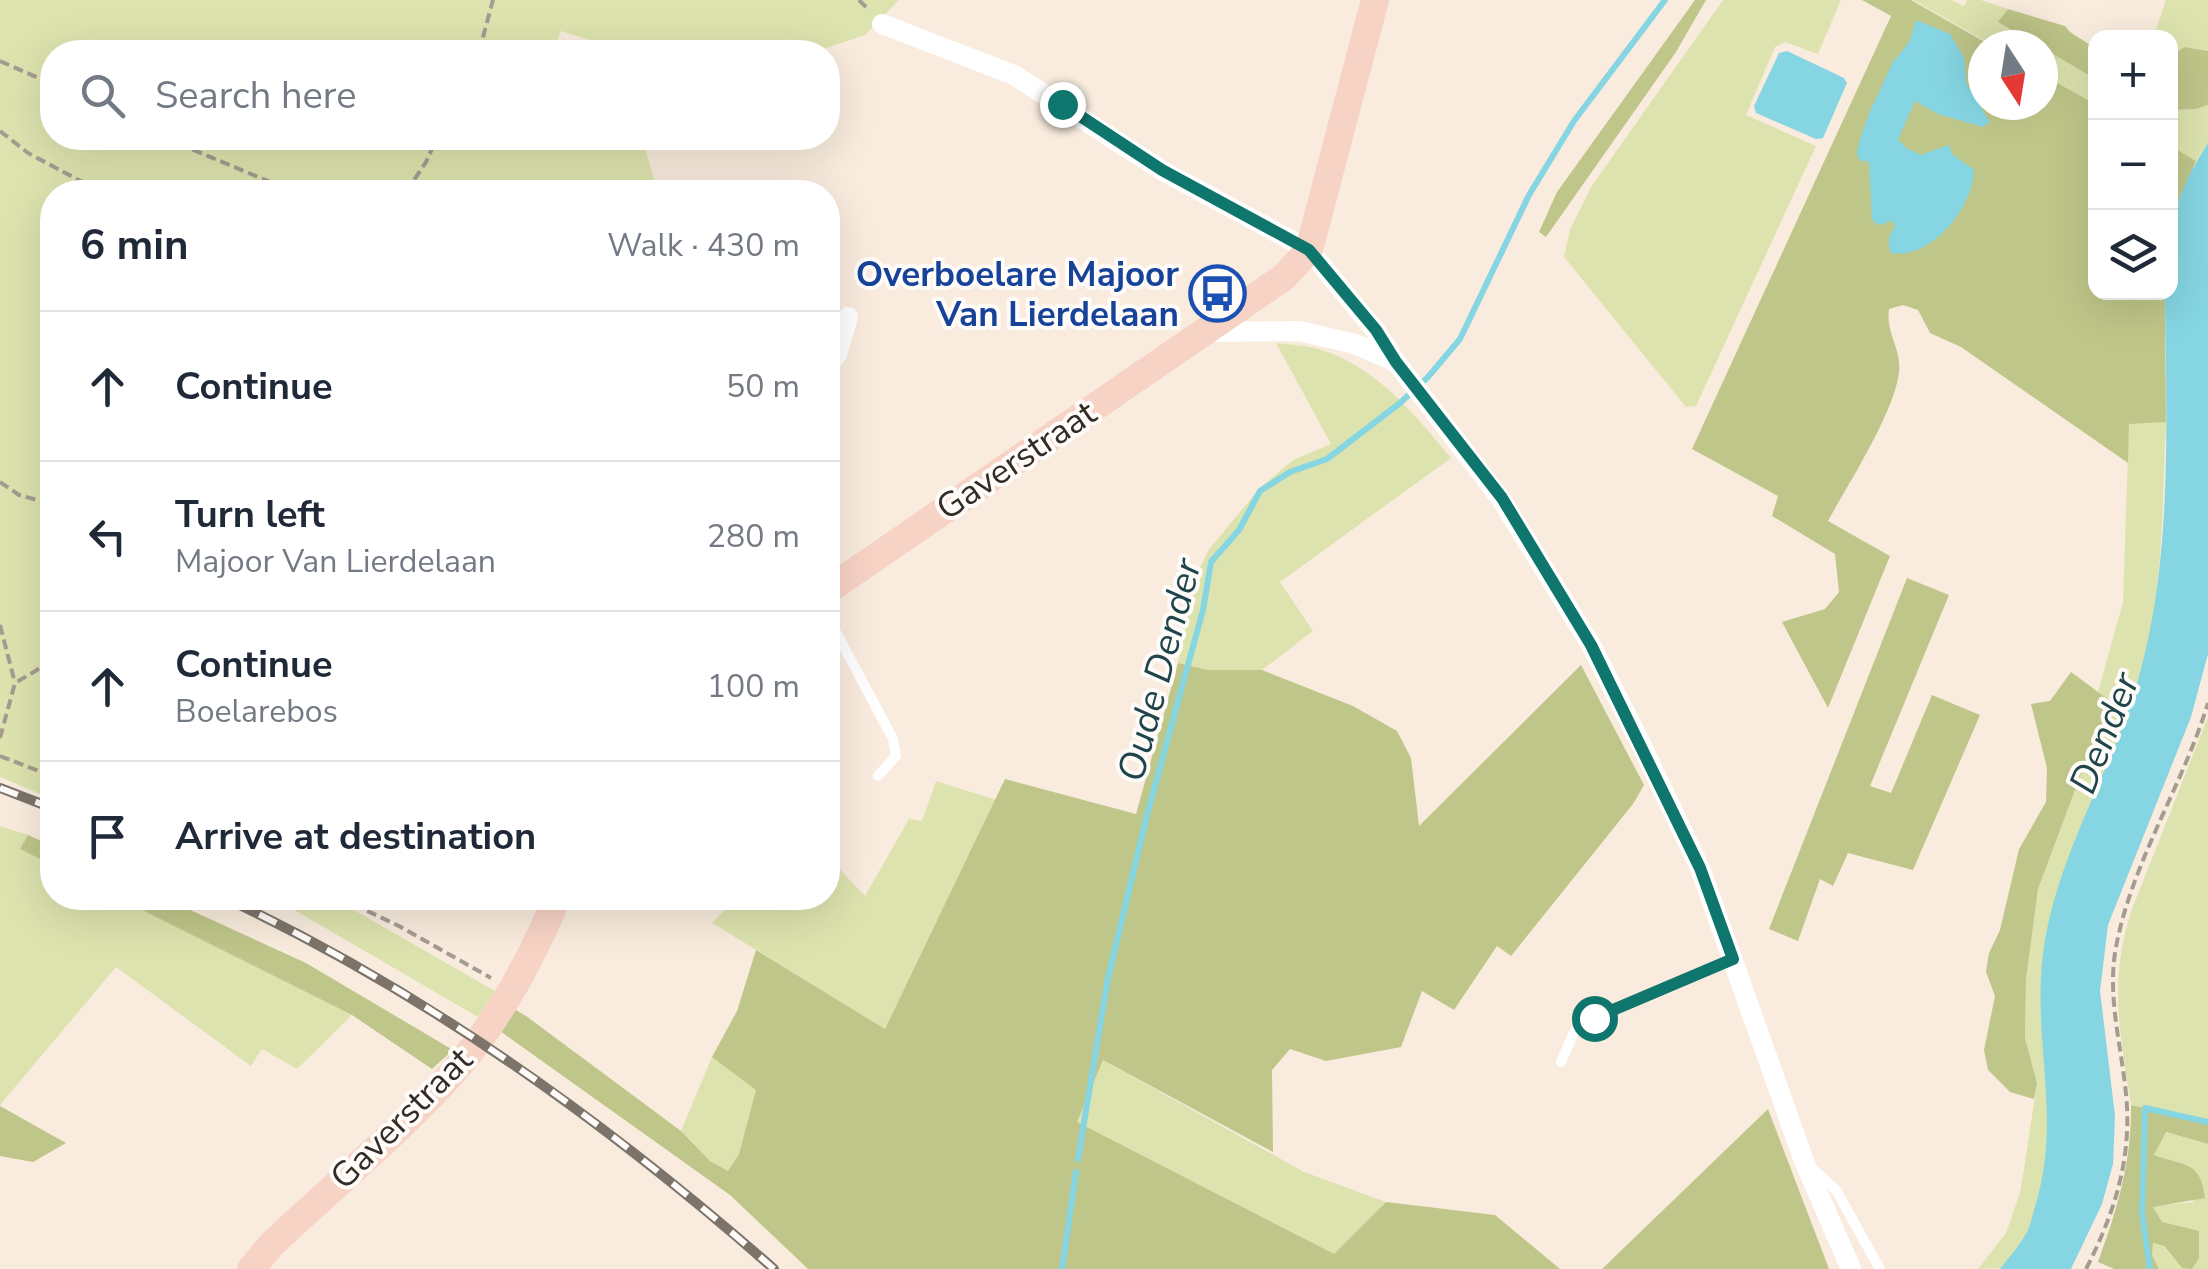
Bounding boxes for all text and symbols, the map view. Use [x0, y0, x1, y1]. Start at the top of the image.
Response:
north arrow [1968, 30, 2058, 120]
map controls [2088, 30, 2178, 300]
button: + [2088, 30, 2178, 120]
search box [40, 40, 840, 150]
icon: search [75, 68, 130, 123]
text: Search here [155, 70, 356, 121]
route end [1040, 82, 1086, 128]
button: − [2088, 120, 2178, 210]
button: layers [2088, 210, 2178, 300]
text: 6 min [80, 217, 189, 274]
text: Walk · 430 m [607, 224, 800, 267]
place label: Overboelare Majoor Van Lierdelaan [856, 251, 1179, 338]
bus stop icon: Overboelare Majoor Van Lierdelaan [1188, 264, 1248, 324]
icon: ahead [80, 359, 135, 414]
text: Continue [175, 361, 333, 412]
text: 50 m [726, 365, 800, 408]
street label: Gaverstraat [927, 389, 1106, 531]
text: Turn left [175, 489, 325, 540]
icon: left [80, 509, 135, 564]
text: 280 m [707, 515, 800, 558]
text: Majoor Van Lierdelaan [175, 540, 496, 583]
water label: Oude Dender [1105, 552, 1214, 787]
text: Continue [175, 639, 333, 690]
icon: ahead [80, 659, 135, 714]
water label: Dender [2057, 664, 2152, 801]
text: 100 m [707, 665, 800, 708]
text: Boelarebos [175, 690, 338, 733]
icon: arrive [80, 809, 135, 864]
text: Arrive at destination [175, 811, 536, 862]
route start [1572, 996, 1618, 1042]
street label: Gaverstraat [320, 1036, 483, 1200]

